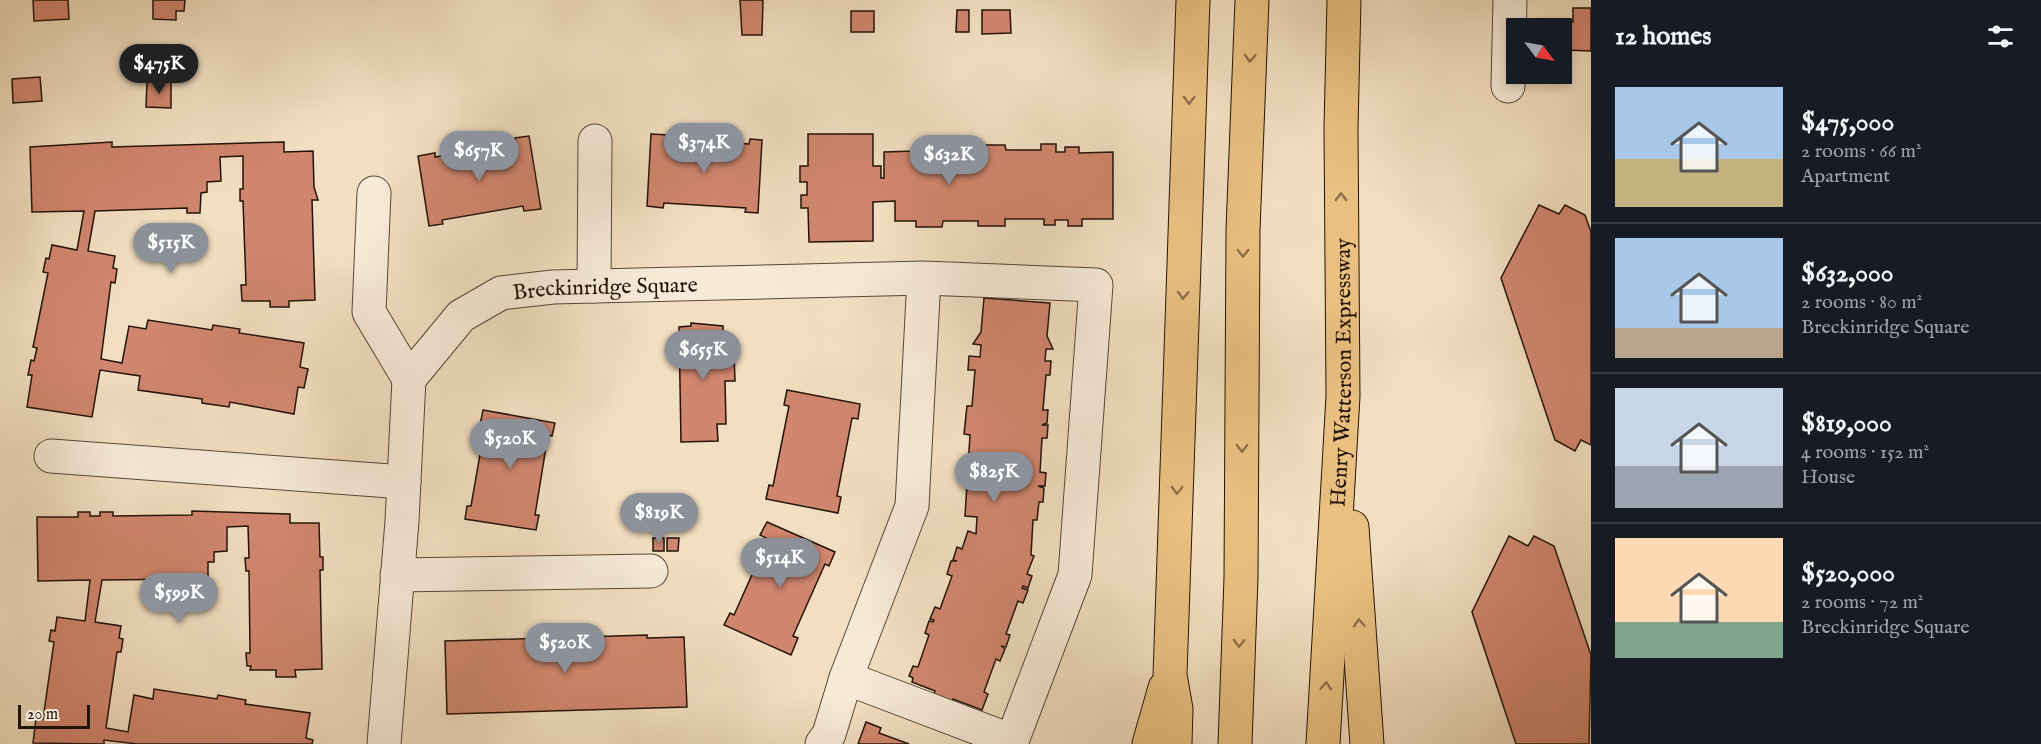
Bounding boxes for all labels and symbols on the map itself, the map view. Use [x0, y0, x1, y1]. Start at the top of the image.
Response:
north arrow [1506, 18, 1572, 84]
pin: $475K [117, 44, 201, 95]
one-way arrow [1243, 54, 1256, 63]
one-way arrow [1183, 96, 1195, 105]
pin: $374K [662, 123, 746, 174]
pin: $657K [437, 131, 521, 182]
pin: $632K [907, 135, 991, 186]
one-way arrow [1335, 193, 1347, 202]
pin: $515K [129, 223, 213, 274]
street label: Henry Watterson Expressway [1325, 238, 1359, 508]
one-way arrow [1237, 249, 1249, 258]
street label: Breckinridge Square [511, 271, 698, 308]
one-way arrow [1177, 291, 1189, 300]
pin: $655K [661, 330, 745, 381]
pin: $520K [468, 419, 552, 470]
one-way arrow [1236, 444, 1248, 453]
pin: $825K [952, 452, 1036, 503]
one-way arrow [1171, 486, 1183, 495]
pin: $819K [617, 493, 701, 544]
pin: $514K [738, 538, 822, 589]
pin: $599K [137, 573, 221, 624]
one-way arrow [1353, 618, 1366, 627]
pin: $520K [523, 623, 607, 674]
one-way arrow [1232, 639, 1245, 648]
one-way arrow [1319, 681, 1332, 690]
scale bar [18, 702, 90, 730]

